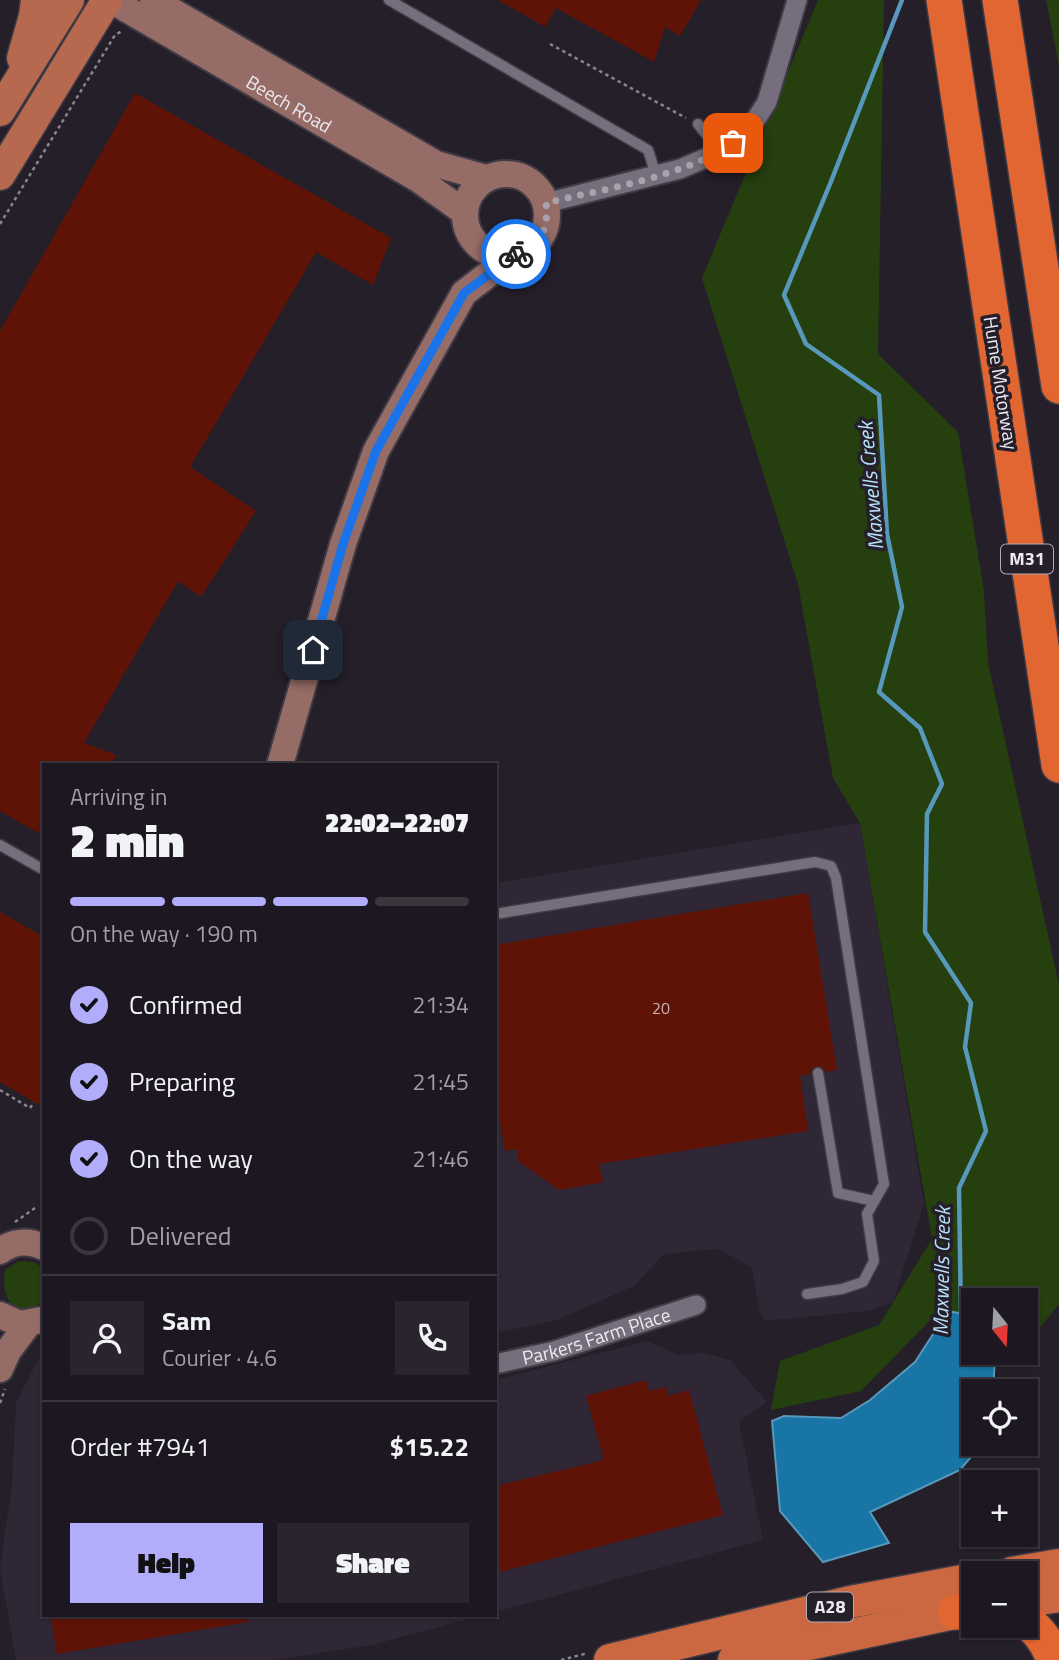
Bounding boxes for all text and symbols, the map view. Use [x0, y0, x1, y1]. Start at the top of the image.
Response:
street label: Beech Road [241, 67, 337, 140]
pin [703, 113, 763, 173]
icon: bag [714, 124, 752, 162]
courier [481, 219, 551, 289]
icon: bike [497, 235, 535, 273]
street label: Hume Motorway [977, 314, 1026, 452]
water label: Maxwells Creek [848, 418, 892, 552]
road number: M31 [1001, 544, 1053, 574]
pin [283, 620, 343, 680]
icon: home [294, 631, 332, 669]
text: Arriving in [70, 779, 167, 814]
text: 22:02–22:07 [325, 803, 469, 842]
text: 2 min [70, 805, 184, 875]
text: On the way · 190 m [70, 916, 258, 951]
text: Confirmed [129, 985, 243, 1024]
icon: check [70, 986, 108, 1024]
text: 21:34 [412, 987, 469, 1022]
house number: 20 [652, 996, 670, 1020]
text: Preparing [129, 1062, 235, 1101]
icon: check [70, 1063, 108, 1101]
text: 21:45 [412, 1064, 469, 1099]
text: On the way [129, 1139, 253, 1178]
icon: check [70, 1140, 108, 1178]
text: 21:46 [412, 1141, 469, 1176]
water label: Maxwells Creek [924, 1204, 958, 1336]
text: Delivered [129, 1216, 232, 1255]
north arrow [961, 1288, 1038, 1365]
map controls [961, 1288, 1038, 1638]
street label: Parkers Farm Place [519, 1299, 674, 1372]
button: person [70, 1301, 144, 1375]
text: Sam [162, 1301, 211, 1340]
button: phone [395, 1301, 469, 1375]
text: Courier · 4.6 [162, 1340, 277, 1375]
button: locate [961, 1379, 1038, 1456]
text: Order #7941 [70, 1427, 210, 1466]
text: $15.22 [390, 1427, 469, 1466]
button: + [961, 1470, 1038, 1547]
button: Help [70, 1523, 263, 1603]
button: Share [277, 1523, 469, 1603]
button: − [961, 1561, 1038, 1638]
road number: A28 [807, 1592, 853, 1622]

